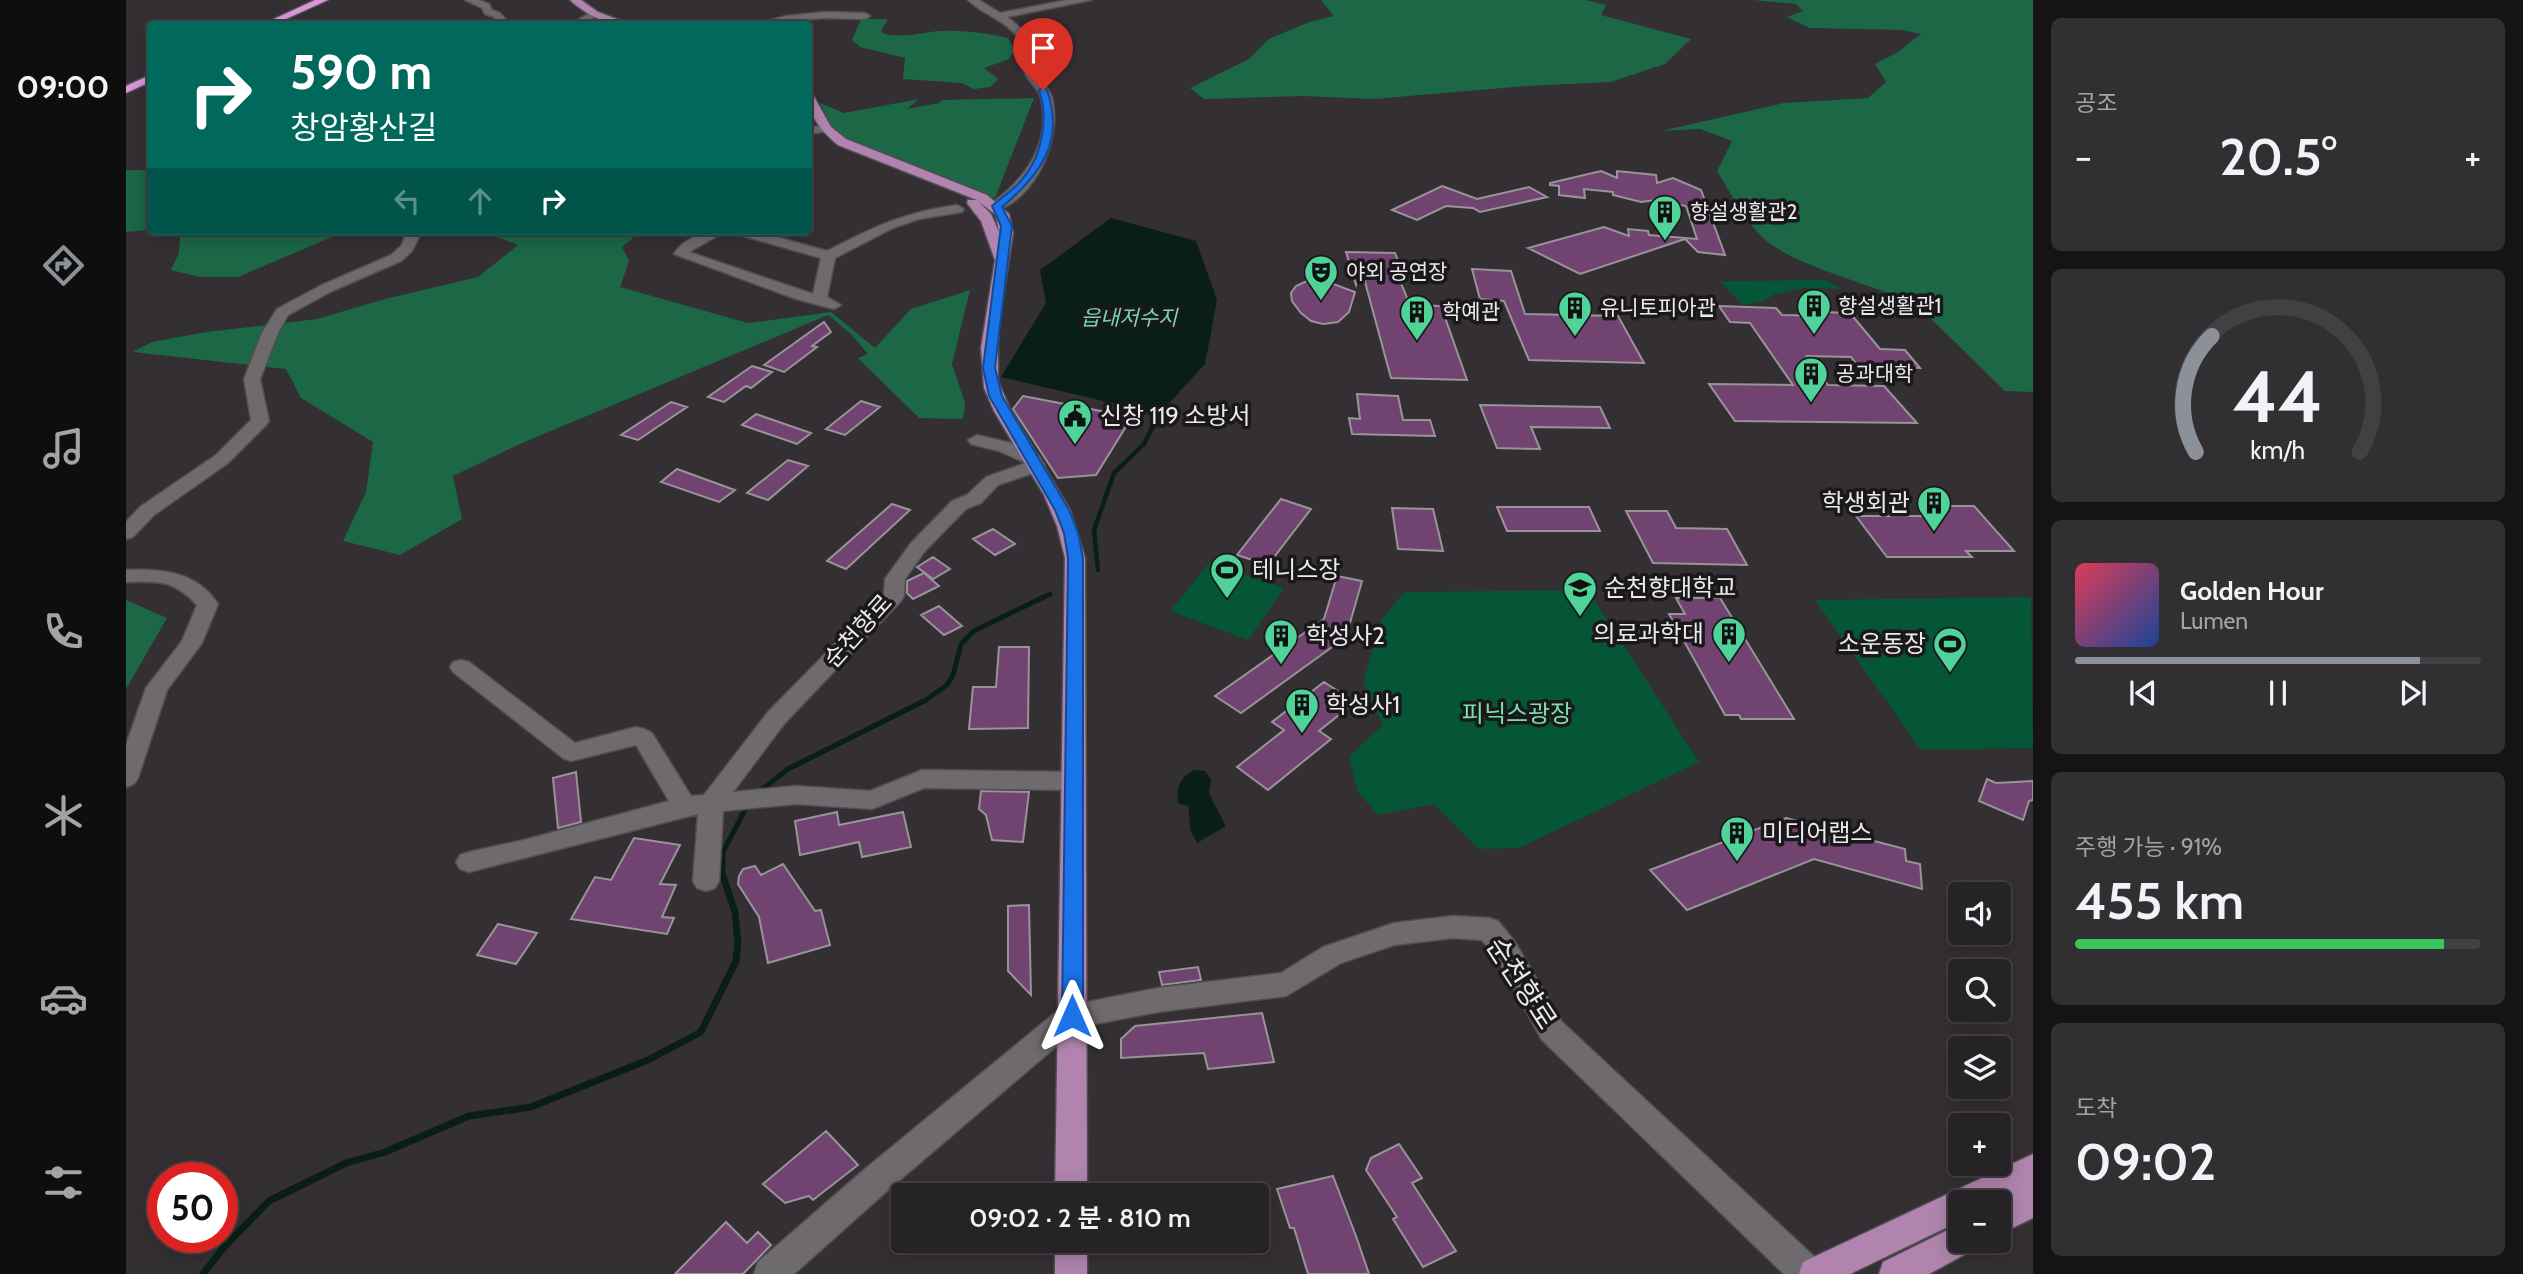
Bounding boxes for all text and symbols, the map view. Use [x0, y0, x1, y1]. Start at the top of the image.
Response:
pin [1013, 18, 1073, 90]
icon: arrive [1024, 29, 1062, 67]
text: 590 m [290, 42, 432, 101]
icon: right [175, 49, 266, 140]
text: 09:00 [17, 67, 109, 106]
text: 공조 [2075, 89, 2117, 117]
text: 창암황산길 [290, 108, 437, 147]
text: 20.5° [2219, 125, 2337, 188]
text: − [2075, 133, 2092, 180]
text: + [2464, 133, 2481, 180]
icon: left [388, 182, 426, 220]
icon: ahead [461, 182, 499, 220]
icon: right [534, 182, 572, 220]
building icon: 향설생활관2 [1646, 193, 1684, 242]
place label: 향설생활관2 [1690, 199, 1798, 224]
icon: directions [39, 241, 88, 290]
theatre icon: 야외 공연장 [1302, 253, 1340, 302]
place label: 야외 공연장 [1346, 259, 1447, 284]
building icon: 향설생활관1 [1795, 287, 1833, 336]
building icon: 유니토피아관 [1556, 289, 1594, 338]
building icon: 학예관 [1398, 293, 1436, 342]
place label: 향설생활관1 [1838, 293, 1941, 318]
place label: 유니토피아관 [1600, 295, 1716, 320]
place label: 학예관 [1442, 299, 1500, 324]
water label: 읍내저수지 [1081, 305, 1179, 330]
text: 44 [2233, 352, 2323, 440]
building icon: 공과대학 [1792, 355, 1830, 404]
place label: 공과대학 [1836, 361, 1913, 386]
public building icon: 신창 119 소방서 [1056, 397, 1094, 446]
place label: 신창 119 소방서 [1100, 401, 1250, 430]
icon: music [39, 424, 88, 473]
text: km/h [2251, 435, 2305, 465]
building icon: 학생회관 [1915, 484, 1953, 533]
place label: 학생회관 [1822, 488, 1910, 517]
sports icon: 테니스장 [1208, 551, 1246, 600]
place label: 테니스장 [1252, 555, 1340, 584]
school or university icon: 순천향대학교 [1561, 569, 1599, 618]
place label: 순천향대학교 [1604, 573, 1736, 602]
text: Golden Hour [2180, 575, 2323, 607]
street label: 순천향로 [817, 588, 898, 673]
icon: phone [39, 607, 88, 656]
text: Lumen [2180, 607, 2248, 635]
building icon: 의료과학대 [1710, 615, 1748, 664]
building icon: 학성사2 [1262, 617, 1300, 666]
place label: 의료과학대 [1594, 619, 1704, 648]
place label: 학성사2 [1306, 621, 1385, 650]
sports icon: 소운동장 [1931, 625, 1969, 674]
place label: 소운동장 [1838, 629, 1926, 658]
icon: previous [2124, 674, 2162, 712]
icon: pause [2259, 674, 2297, 712]
icon: next [2394, 674, 2432, 712]
building icon: 학성사1 [1283, 686, 1321, 735]
place label: 학성사1 [1326, 690, 1400, 719]
park label: 피닉스광장 [1462, 699, 1572, 728]
icon: climate [39, 791, 88, 840]
building icon: 미디어랩스 [1718, 814, 1756, 863]
place label: 미디어랩스 [1762, 818, 1872, 847]
text: 주행 가능 · 91% [2075, 833, 2222, 861]
text: 455 km [2075, 869, 2244, 932]
map controls [1948, 882, 2011, 1253]
button: sound [1948, 882, 2011, 945]
street label: 순천향로 [1480, 931, 1564, 1035]
button: search [1948, 959, 2011, 1022]
icon: car [39, 974, 88, 1023]
position arrow [1035, 979, 1109, 1053]
button: layers [1948, 1036, 2011, 1099]
text: 도착 [2075, 1094, 2117, 1122]
button: + [1948, 1113, 2011, 1176]
text: 09:02 [2075, 1130, 2216, 1193]
icon: filters [39, 1158, 88, 1207]
speed limit sign: 50 [147, 1162, 238, 1253]
button: − [1948, 1190, 2011, 1253]
text: 09:02 · 2 분 · 810 m [969, 1202, 1191, 1234]

